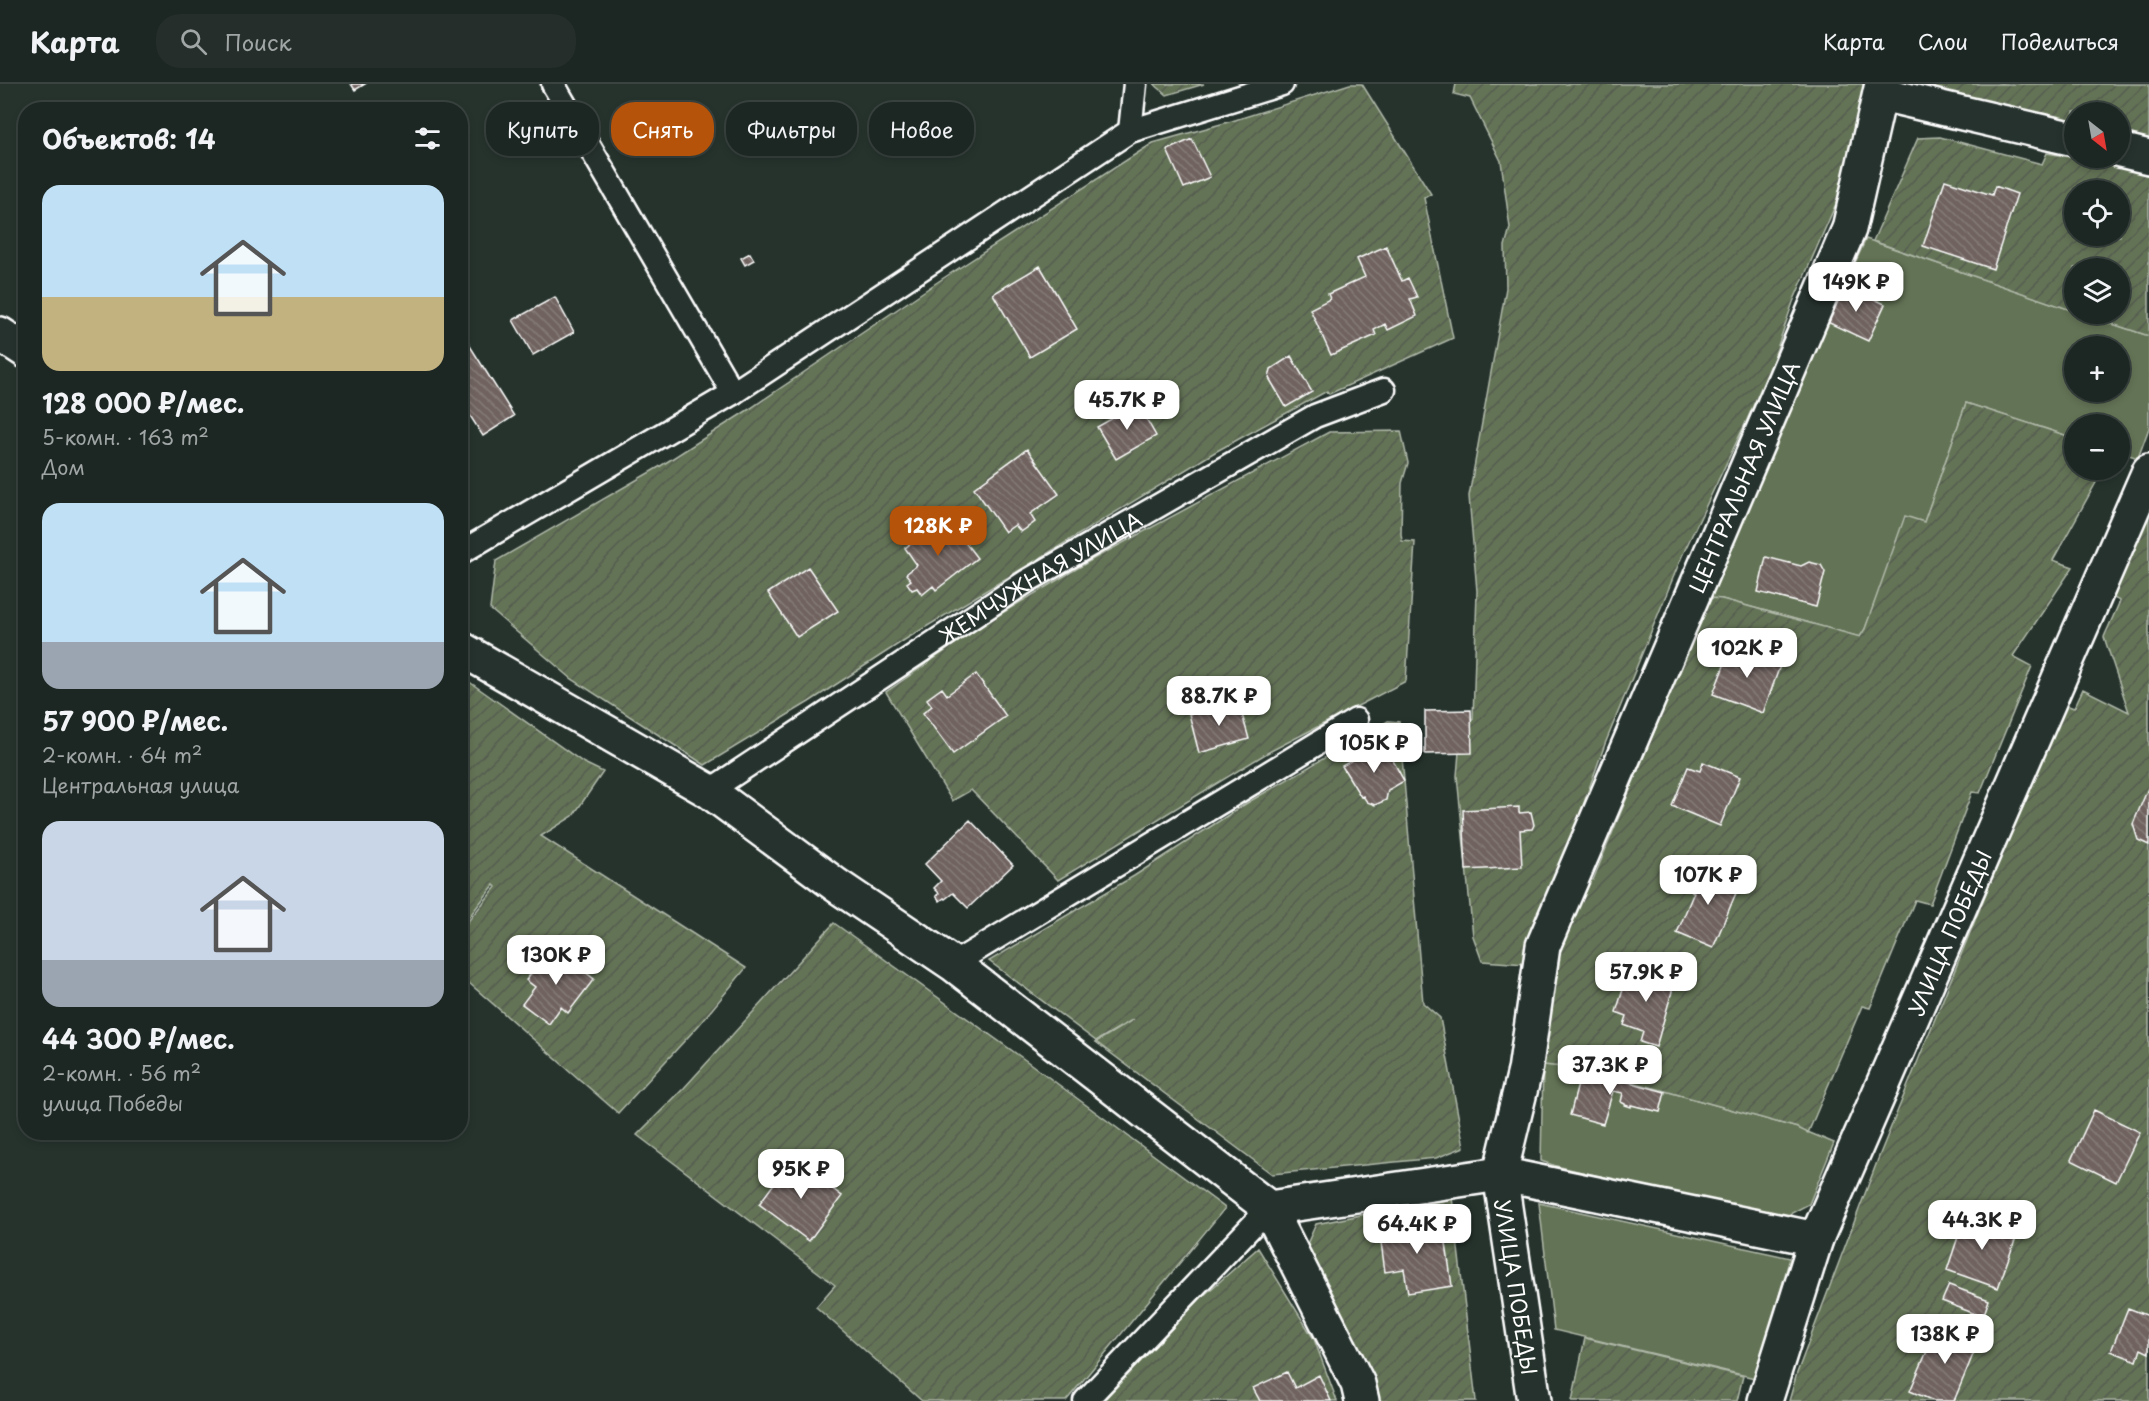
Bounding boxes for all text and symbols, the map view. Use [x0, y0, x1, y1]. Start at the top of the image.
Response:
search box [156, 14, 576, 68]
text: Карта [30, 20, 120, 63]
icon: search [177, 25, 210, 58]
text: Поиск [225, 25, 292, 58]
text: Карта [1823, 25, 1885, 57]
text: Слои [1918, 25, 1968, 57]
text: Поделиться [2001, 25, 2119, 57]
chip: Купить [486, 102, 599, 156]
chip: Снять [611, 102, 714, 156]
chip: Фильтры [726, 102, 857, 156]
chip: Новое [869, 102, 974, 156]
north arrow [2064, 102, 2130, 168]
map controls [2064, 102, 2130, 480]
text: Объектов: 14 [42, 119, 216, 158]
icon: filters [411, 122, 444, 155]
button: locate [2064, 180, 2130, 246]
icon: home [189, 224, 297, 332]
button: layers [2064, 258, 2130, 324]
pin: 149K ₽ [1807, 262, 1905, 313]
text: 149K ₽ [1822, 266, 1890, 296]
button: + [2064, 336, 2130, 402]
street label: ЦЕНТРАЛЬНАЯ УЛИЦА [1680, 356, 1807, 598]
pin: 45.7K ₽ [1072, 380, 1182, 431]
text: 128 000 ₽/мес. [42, 383, 244, 422]
text: 45.7K ₽ [1088, 384, 1166, 414]
button: − [2064, 414, 2130, 480]
text: 5-комн. · 163 m² [42, 422, 209, 452]
text: Дом [42, 452, 85, 482]
street label: ЖЕМЧУЖНАЯ УЛИЦА [931, 503, 1148, 652]
pin: 128K ₽ [889, 506, 987, 557]
text: 128K ₽ [904, 510, 972, 540]
icon: home [189, 542, 297, 650]
pin: 102K ₽ [1698, 628, 1796, 679]
text: 102K ₽ [1711, 632, 1783, 662]
pin: 88.7K ₽ [1164, 676, 1274, 727]
text: 88.7K ₽ [1181, 680, 1257, 710]
text: 57 900 ₽/мес. [42, 701, 228, 740]
pin: 105K ₽ [1325, 723, 1423, 774]
text: 105K ₽ [1339, 727, 1409, 757]
text: 2-комн. · 64 m² [42, 740, 202, 770]
text: Центральная улица [42, 770, 239, 800]
street label: УЛИЦА ПОБЕДЫ [1899, 845, 1999, 1020]
pin: 107K ₽ [1659, 855, 1757, 906]
text: 107K ₽ [1674, 859, 1742, 889]
icon: home [189, 860, 297, 968]
pin: 130K ₽ [507, 935, 605, 986]
text: 130K ₽ [521, 939, 591, 969]
pin: 57.9K ₽ [1591, 952, 1701, 1003]
text: 57.9K ₽ [1609, 956, 1683, 986]
text: 44 300 ₽/мес. [42, 1019, 235, 1058]
pin: 37.3K ₽ [1555, 1045, 1665, 1096]
text: 37.3K ₽ [1572, 1049, 1648, 1079]
text: 2-комн. · 56 m² [42, 1058, 201, 1088]
text: улица Победы [42, 1088, 183, 1118]
pin: 95K ₽ [759, 1149, 843, 1200]
text: 95K ₽ [772, 1153, 830, 1183]
street label: УЛИЦА ПОБЕДЫ [1487, 1197, 1547, 1377]
pin: 44.3K ₽ [1927, 1200, 2037, 1251]
pin: 64.4K ₽ [1362, 1204, 1472, 1255]
text: 44.3K ₽ [1942, 1204, 2022, 1234]
text: 64.4K ₽ [1377, 1208, 1457, 1238]
pin: 138K ₽ [1896, 1314, 1994, 1365]
text: 138K ₽ [1911, 1318, 1979, 1348]

